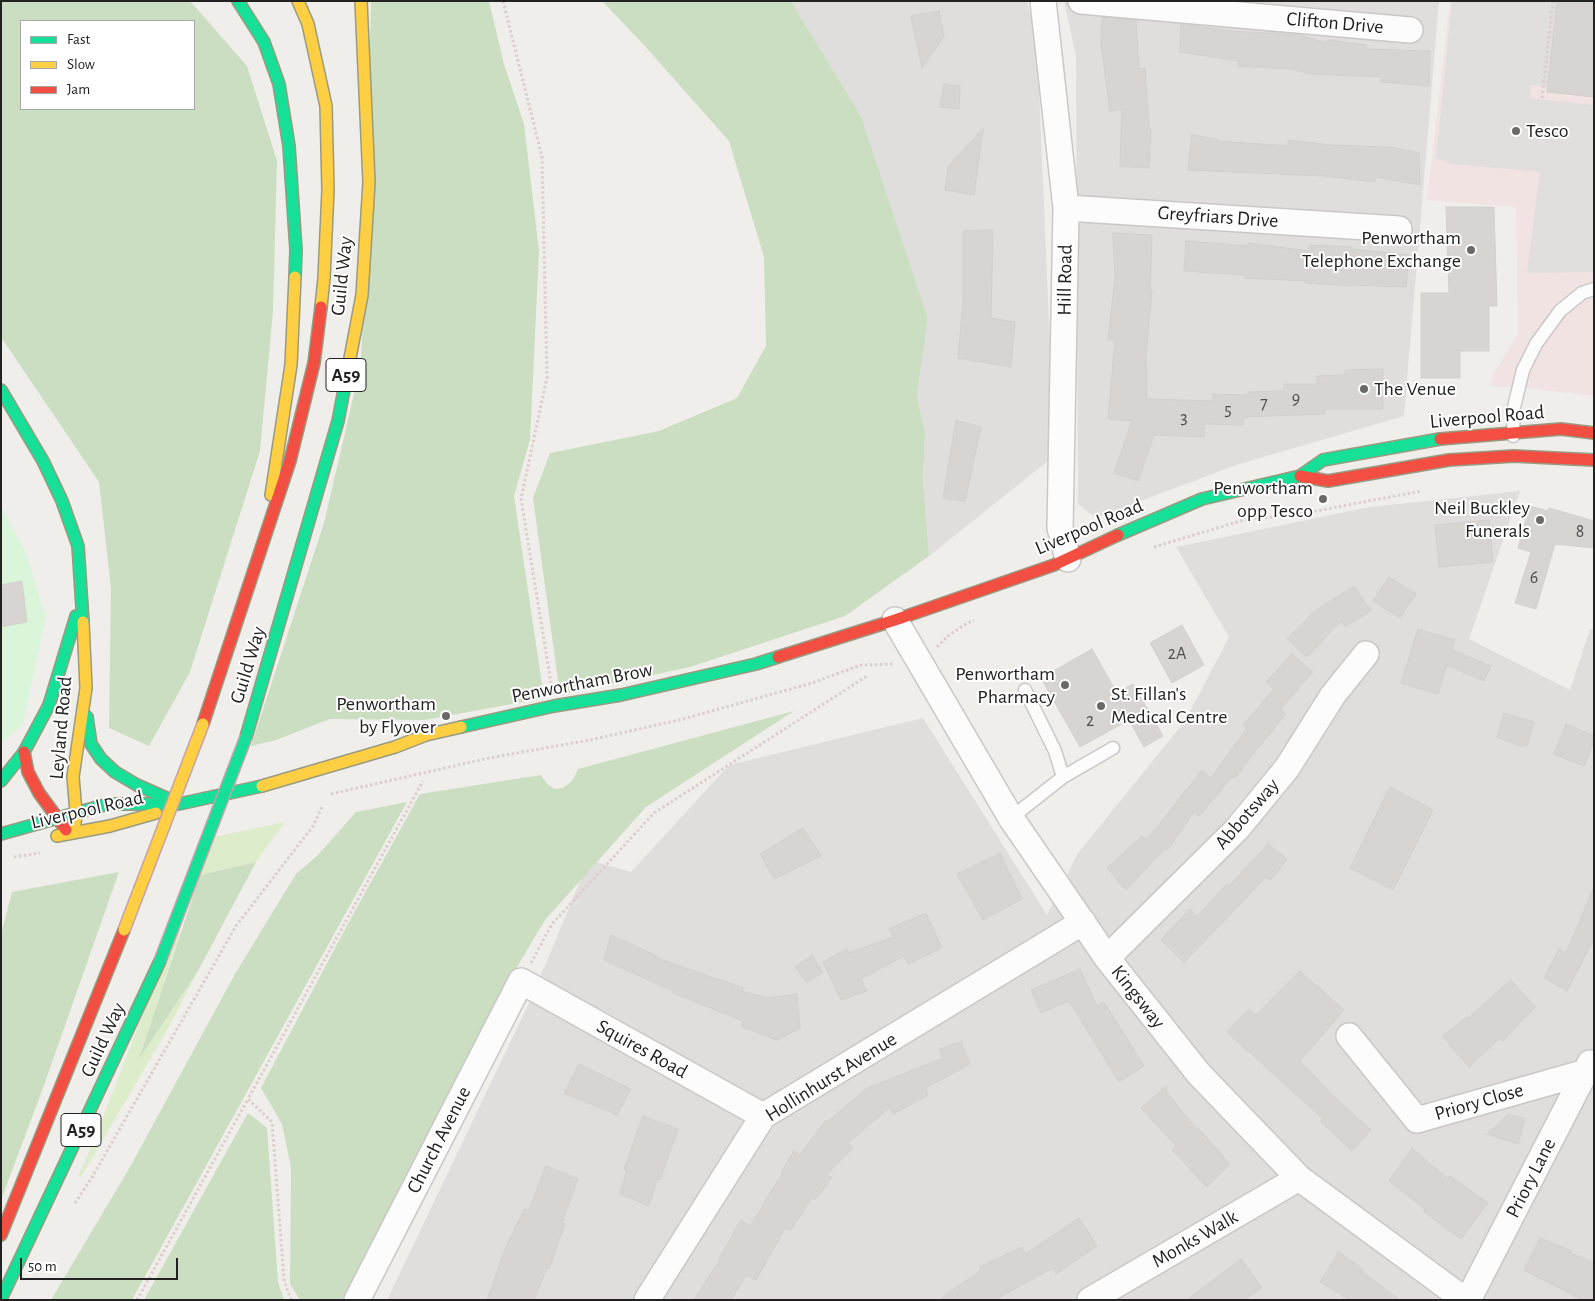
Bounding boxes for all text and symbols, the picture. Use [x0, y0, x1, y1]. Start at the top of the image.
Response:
street label: Clifton Drive [1285, 7, 1385, 39]
legend [20, 20, 195, 110]
text: Fast [67, 32, 90, 47]
text: Slow [67, 57, 95, 72]
text: Jam [67, 82, 90, 97]
place label: Tesco [1526, 119, 1569, 143]
marker: Tesco [1510, 125, 1522, 137]
street label: Greyfriars Drive [1157, 201, 1279, 233]
place label: Penwortham Telephone Exchange [1302, 226, 1461, 273]
street label: Guild Way [326, 235, 358, 317]
street label: Hill Road [1052, 244, 1078, 316]
marker: Penwortham Telephone Exchange [1465, 244, 1477, 256]
road number: A59 [326, 358, 366, 392]
place label: The Venue [1374, 377, 1456, 401]
marker: The Venue [1358, 383, 1370, 395]
house number: 9 [1292, 388, 1300, 410]
house number: 7 [1260, 393, 1268, 415]
house number: 5 [1224, 399, 1232, 421]
street label: Liverpool Road [1429, 400, 1545, 434]
house number: 3 [1180, 407, 1188, 429]
place label: Penwortham opp Tesco [1213, 476, 1313, 523]
marker: Penwortham opp Tesco [1317, 493, 1329, 505]
street label: Liverpool Road [1031, 494, 1147, 560]
place label: Neil Buckley Funerals [1434, 496, 1530, 543]
marker: Neil Buckley Funerals [1534, 514, 1546, 526]
house number: 8 [1576, 521, 1584, 543]
house number: 6 [1530, 567, 1538, 589]
street label: Guild Way [225, 623, 271, 707]
house number: 2A [1168, 643, 1186, 665]
street label: Penwortham Brow [509, 658, 655, 708]
place label: Penwortham Pharmacy [955, 662, 1055, 709]
street label: Leyland Road [45, 675, 77, 781]
marker: Penwortham Pharmacy [1059, 679, 1071, 691]
place label: St. Fillan's Medical Centre [1111, 682, 1227, 729]
place label: Penwortham by Flyover [336, 692, 436, 739]
marker: St. Fillan's Medical Centre [1095, 700, 1107, 712]
marker: Penwortham by Flyover [440, 710, 452, 722]
house number: 2 [1086, 710, 1094, 732]
street label: Abbotsway [1210, 774, 1284, 854]
street label: Liverpool Road [28, 785, 146, 835]
street label: Kingsway [1106, 960, 1170, 1034]
street label: Guild Way [75, 999, 131, 1081]
street label: Squires Road [592, 1014, 692, 1084]
street label: Hollinhurst Avenue [761, 1027, 901, 1127]
street label: Priory Close [1432, 1078, 1526, 1126]
street label: Church Avenue [402, 1082, 476, 1198]
road number: A59 [61, 1114, 101, 1146]
street label: Priory Lane [1501, 1134, 1561, 1222]
street label: Monks Walk [1148, 1205, 1242, 1273]
scale bar [22, 1248, 180, 1280]
text: 50 m [28, 1259, 57, 1274]

